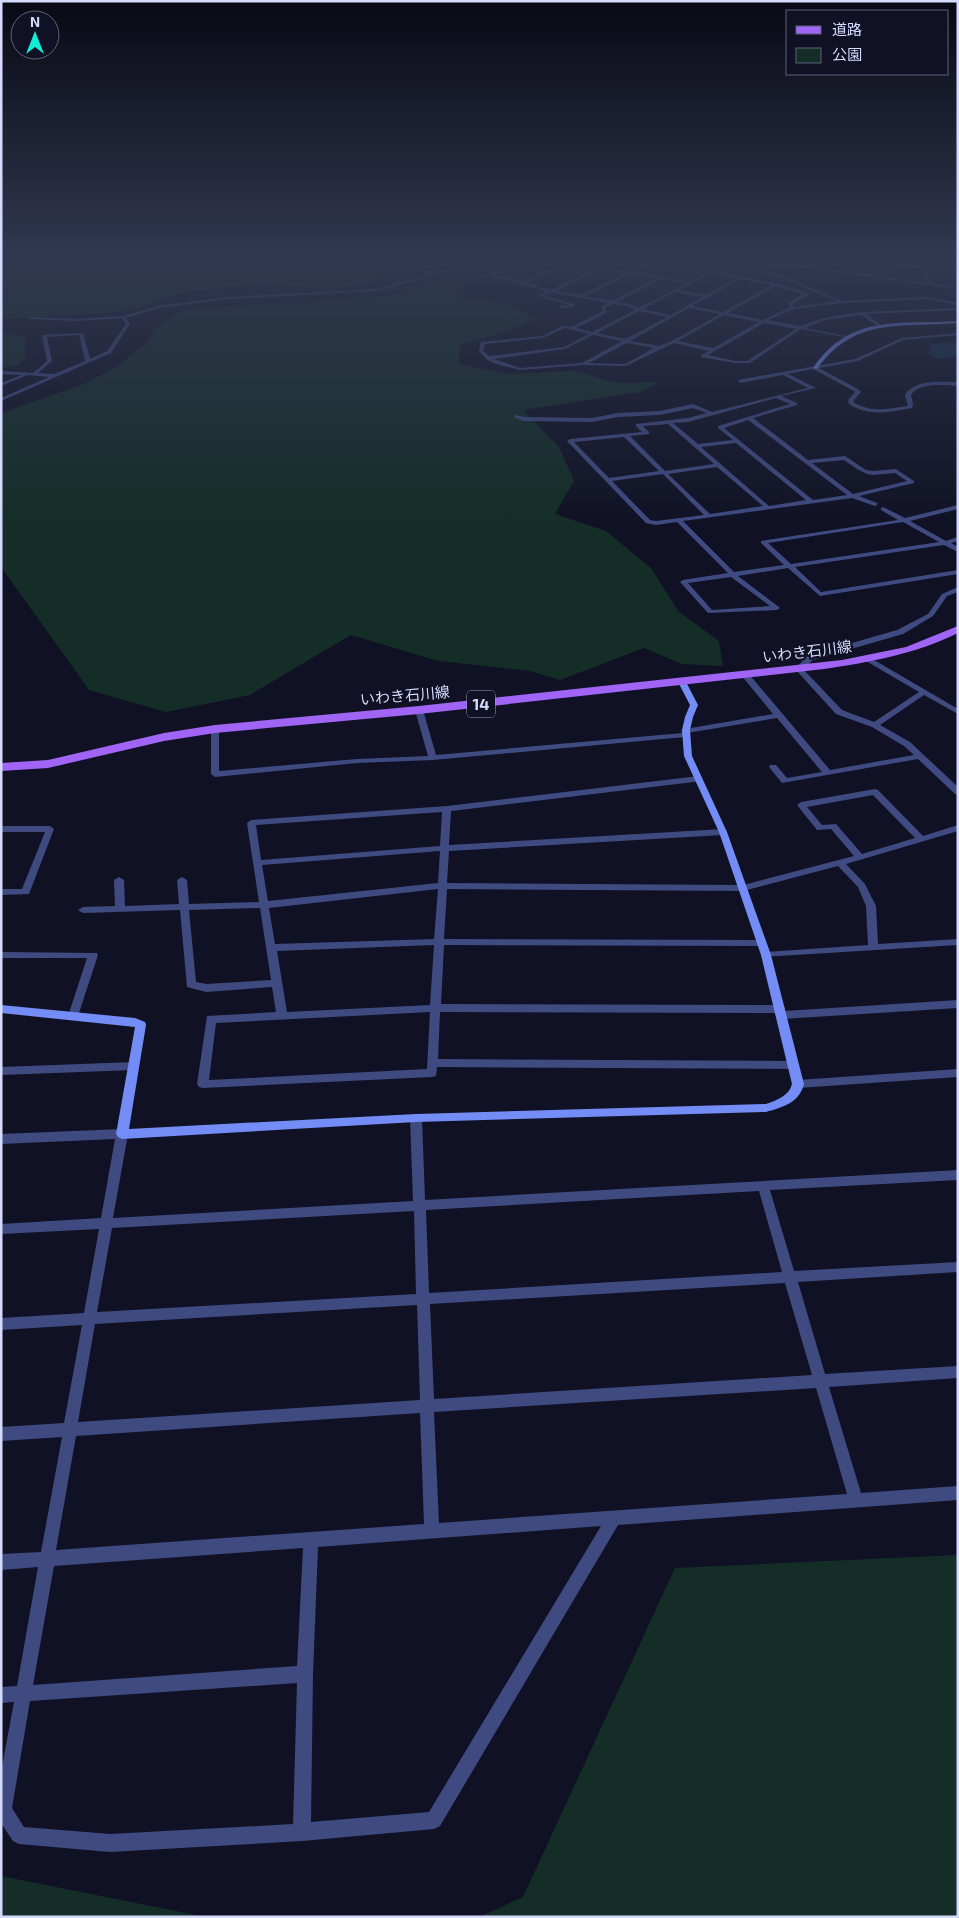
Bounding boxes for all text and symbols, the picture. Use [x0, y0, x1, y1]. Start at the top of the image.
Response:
north arrow [10, 10, 60, 60]
legend [786, 10, 949, 75]
text: N [30, 13, 40, 30]
text: 道路 [832, 20, 862, 38]
text: 公園 [832, 45, 862, 63]
street label: いわき石川線 [761, 637, 853, 665]
street label: いわき石川線 [359, 682, 451, 708]
road number: 14 [467, 691, 495, 718]

